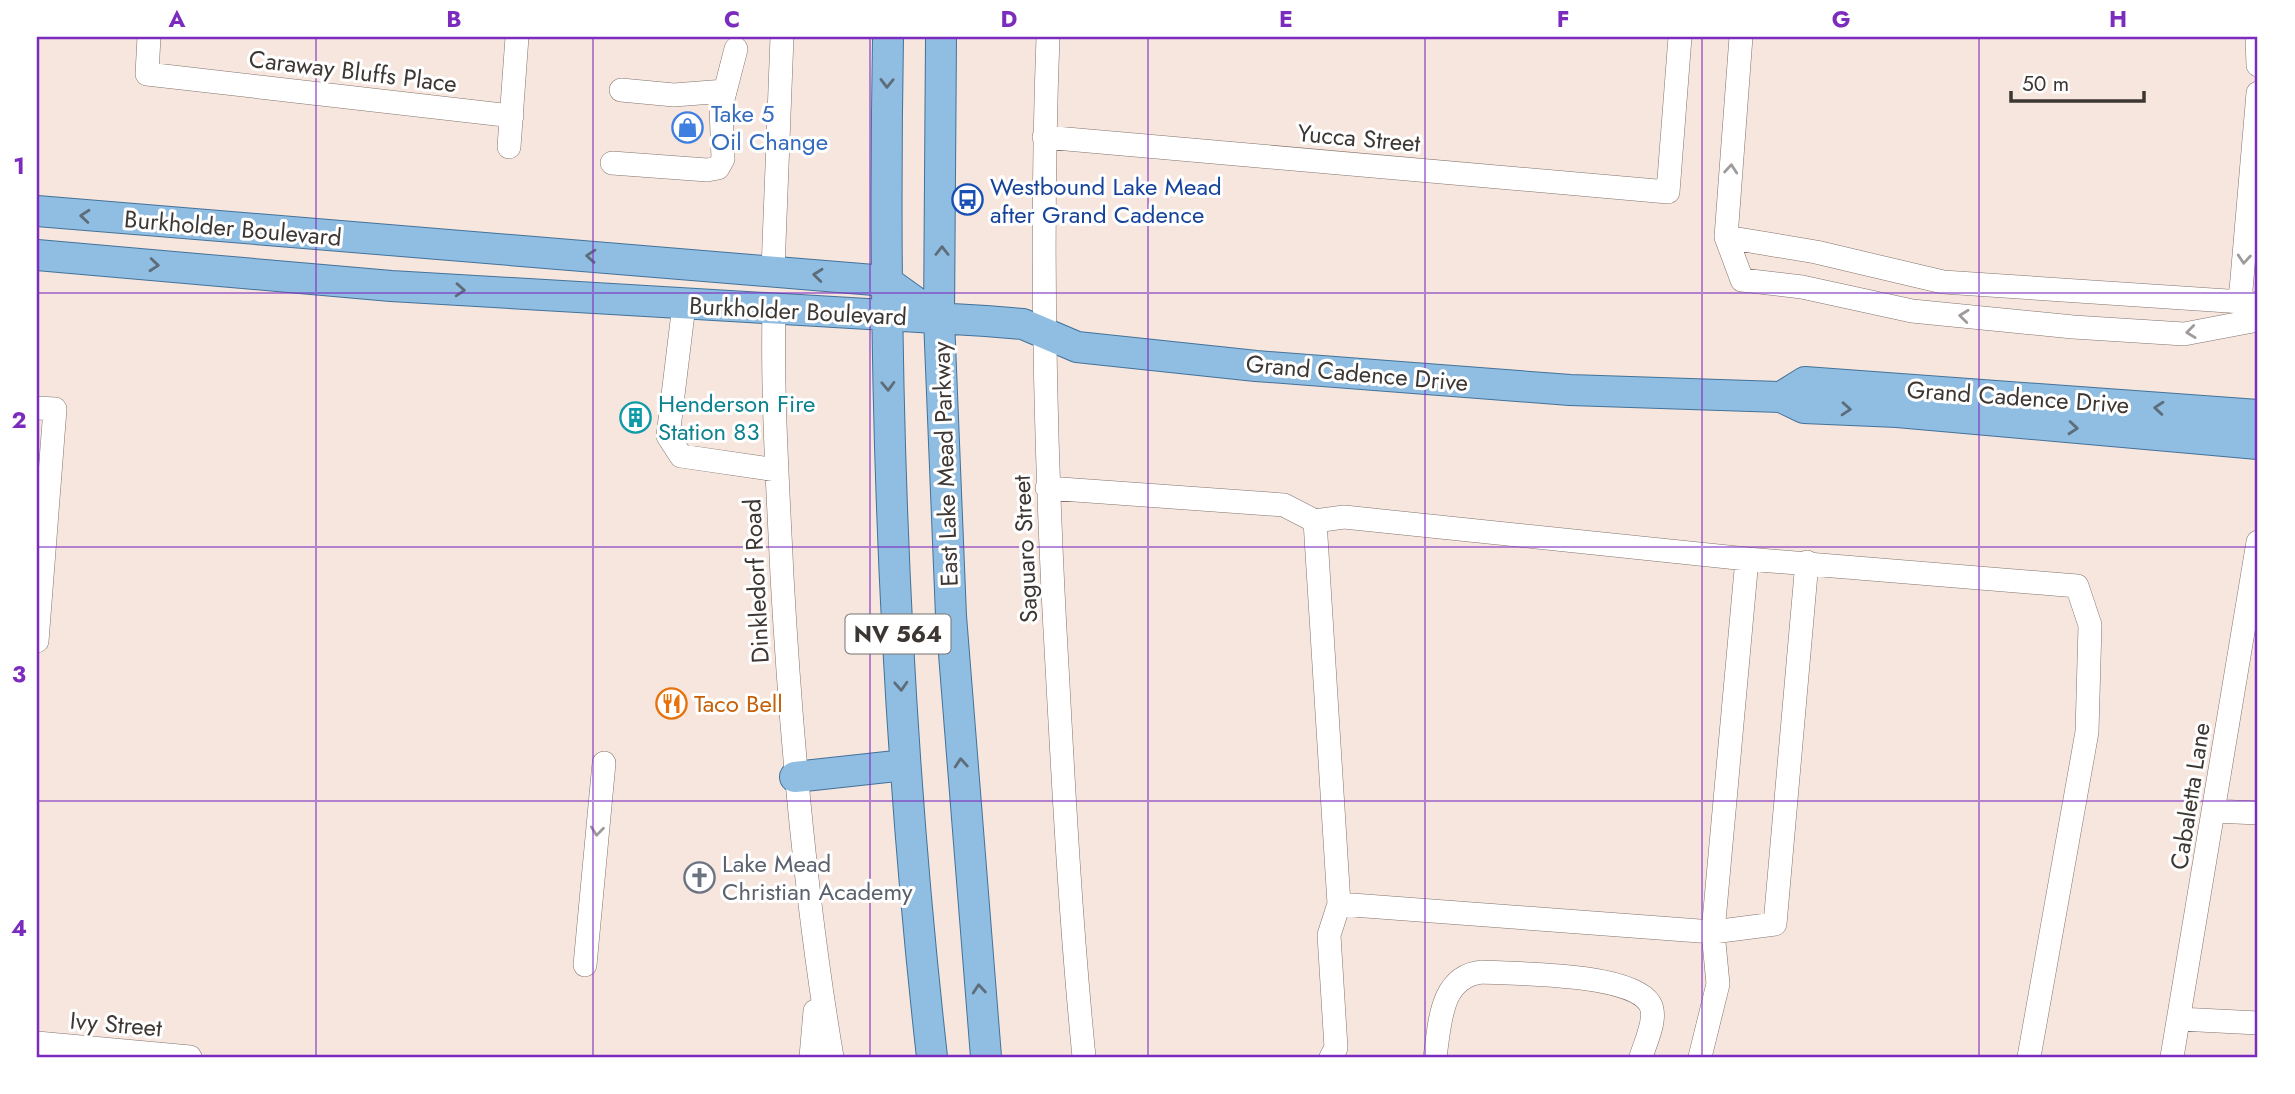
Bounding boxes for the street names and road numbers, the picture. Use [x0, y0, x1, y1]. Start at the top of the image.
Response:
street label: Caraway Bluffs Place [247, 41, 459, 101]
street label: Yucca Street [1296, 115, 1422, 161]
street label: Burkholder Boulevard [123, 201, 343, 255]
street label: Burkholder Boulevard [688, 288, 908, 334]
street label: East Lake Mead Parkway [923, 340, 967, 587]
street label: Grand Cadence Drive [1244, 346, 1470, 400]
street label: Grand Cadence Drive [1906, 372, 2130, 422]
street label: Saguaro Street [1004, 474, 1046, 624]
street label: Dinkledorf Road [734, 498, 778, 664]
road number: NV 564 [846, 614, 950, 654]
street label: Cabaletta Lane [2161, 720, 2219, 872]
street label: Ivy Street [69, 1003, 164, 1045]

